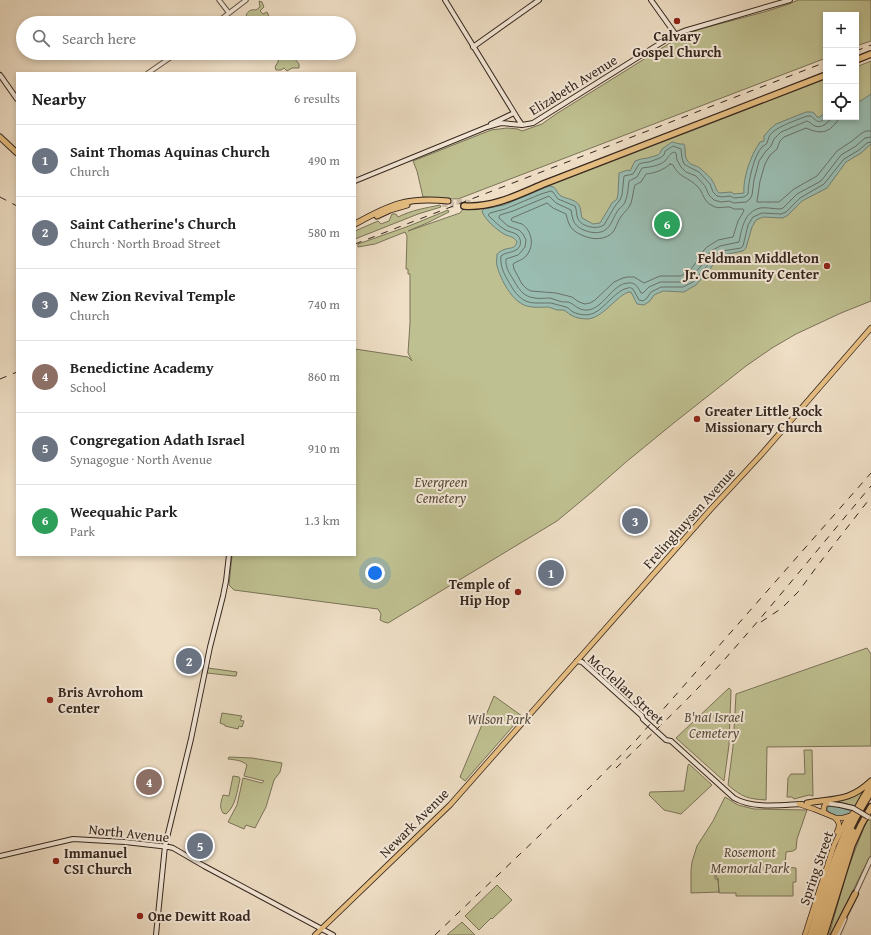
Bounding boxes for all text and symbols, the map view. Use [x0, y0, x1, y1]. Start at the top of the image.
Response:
map controls [823, 12, 859, 120]
button: + [823, 12, 859, 48]
search box [16, 16, 356, 60]
marker: Calvary Gospel Church [672, 16, 682, 26]
place label: Calvary Gospel Church [632, 26, 722, 62]
icon: search [30, 27, 52, 49]
text: Search here [62, 28, 136, 49]
button: − [823, 48, 859, 84]
street label: Elizabeth Avenue [525, 50, 621, 120]
button: locate [823, 84, 859, 120]
text: Nearby [32, 86, 86, 111]
text: 6 results [294, 89, 340, 108]
text: Saint Thomas Aquinas Church [70, 141, 270, 162]
text: 1 [42, 151, 48, 170]
text: 490 m [308, 151, 340, 170]
text: Church [70, 162, 109, 181]
pin: 6 [654, 209, 680, 239]
text: Saint Catherine's Church [70, 213, 236, 234]
text: 2 [42, 223, 48, 242]
text: 580 m [308, 223, 340, 242]
text: Church · North Broad Street [70, 234, 221, 253]
place label: Feldman Middleton Jr. Community Center [682, 248, 820, 284]
marker: Feldman Middleton Jr. Community Center [822, 261, 832, 271]
text: New Zion Revival Temple [70, 285, 236, 306]
text: 3 [42, 295, 48, 314]
text: 740 m [308, 295, 340, 314]
text: Church [70, 306, 109, 325]
text: Benedictine Academy [70, 357, 214, 378]
text: 4 [42, 367, 48, 386]
text: 860 m [308, 367, 340, 386]
text: School [70, 378, 106, 397]
place label: Greater Little Rock Missionary Church [705, 401, 823, 437]
marker: Greater Little Rock Missionary Church [692, 414, 702, 424]
text: Congregation Adath Israel [70, 429, 245, 450]
text: 5 [42, 439, 48, 458]
text: 910 m [308, 439, 340, 458]
text: Synagogue · North Avenue [70, 450, 212, 469]
street label: Frelinghuysen Avenue [638, 463, 740, 573]
park label: Evergreen Cemetery [413, 472, 468, 508]
text: Weequahic Park [70, 501, 177, 522]
pin: 3 [622, 506, 648, 536]
text: 6 [42, 511, 48, 530]
text: 1.3 km [304, 511, 340, 530]
text: Park [70, 522, 95, 541]
pin: 1 [538, 558, 564, 588]
your location [365, 563, 385, 583]
place label: Temple of Hip Hop [449, 574, 512, 610]
marker: Temple of Hip Hop [513, 587, 523, 597]
pin: 2 [176, 646, 202, 676]
street label: McClellan Street [583, 649, 669, 729]
place label: Bris Avrohom Center [58, 682, 143, 718]
marker: Bris Avrohom Center [45, 695, 55, 705]
park label: B'nai Israel Cemetery [683, 707, 744, 743]
park label: Wilson Park [467, 709, 531, 729]
pin: 4 [136, 767, 162, 797]
street label: Newark Avenue [375, 783, 454, 862]
street label: North Avenue [88, 819, 171, 847]
street label: Spring Street [794, 828, 838, 908]
pin: 5 [187, 831, 213, 861]
park label: Rosemont Memorial Park [711, 842, 790, 878]
place label: Immanuel CSI Church [64, 843, 133, 879]
marker: Immanuel CSI Church [51, 856, 61, 866]
place label: One Dewitt Road [148, 906, 250, 926]
marker: One Dewitt Road [135, 911, 145, 921]

